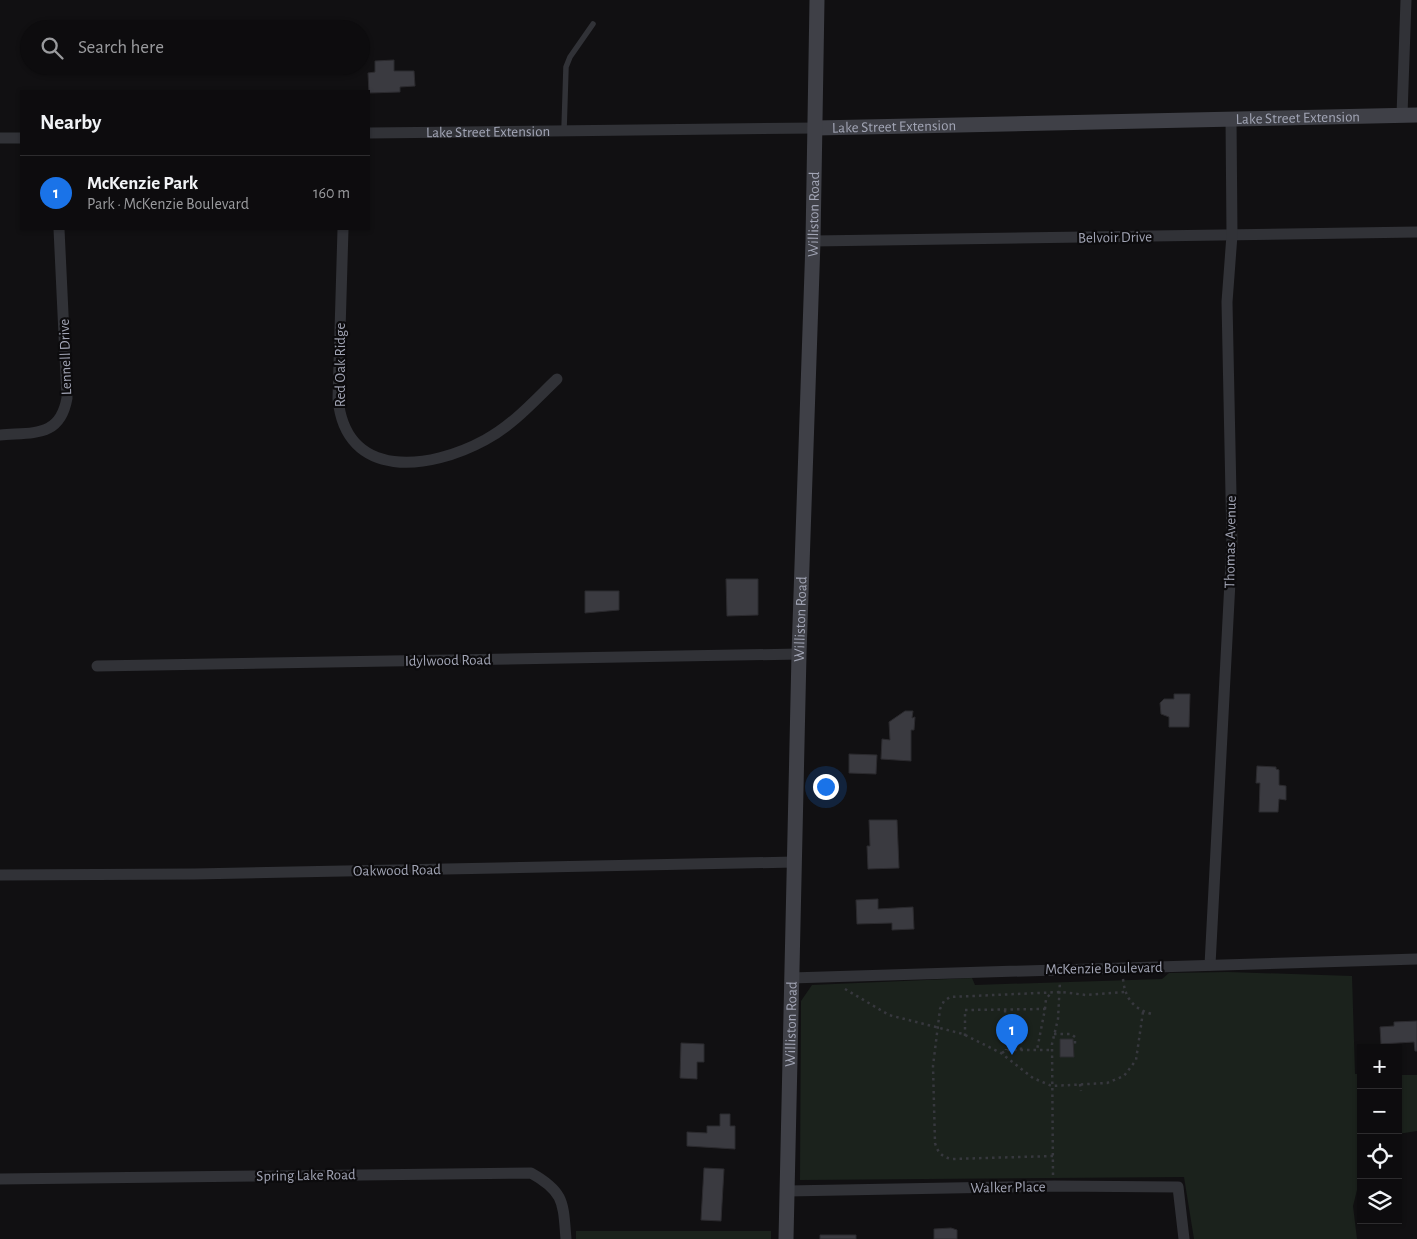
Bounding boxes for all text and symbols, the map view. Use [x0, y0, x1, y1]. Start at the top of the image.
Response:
search box [20, 20, 370, 75]
icon: search [38, 34, 66, 62]
text: Search here [78, 38, 164, 57]
street label: Lake Street Extension [1236, 109, 1360, 127]
text: Nearby [40, 112, 101, 133]
street label: Lake Street Extension [832, 118, 956, 136]
street label: Lake Street Extension [426, 124, 550, 140]
street label: Williston Road [805, 171, 822, 257]
text: McKenzie Park [87, 174, 198, 193]
text: 1 [53, 185, 59, 201]
text: 160 m [313, 185, 350, 201]
text: Park · McKenzie Boulevard [87, 196, 249, 212]
street label: Belvoir Drive [1078, 229, 1152, 246]
street label: Lennell Drive [57, 319, 74, 395]
street label: Red Oak Ridge [333, 323, 348, 407]
street label: Thomas Avenue [1222, 495, 1239, 589]
street label: Williston Road [792, 576, 810, 662]
street label: Idylwood Road [405, 652, 492, 669]
your location [813, 774, 839, 800]
street label: Oakwood Road [353, 862, 441, 879]
street label: McKenzie Boulevard [1045, 960, 1163, 977]
street label: Williston Road [783, 981, 800, 1067]
pin: 1 [996, 1014, 1028, 1055]
map controls [1357, 1044, 1402, 1224]
button: + [1357, 1044, 1402, 1089]
button: − [1357, 1089, 1402, 1134]
button: locate [1357, 1134, 1402, 1179]
street label: Spring Lake Road [256, 1167, 356, 1184]
street label: Walker Place [970, 1179, 1046, 1196]
button: layers [1357, 1179, 1402, 1224]

